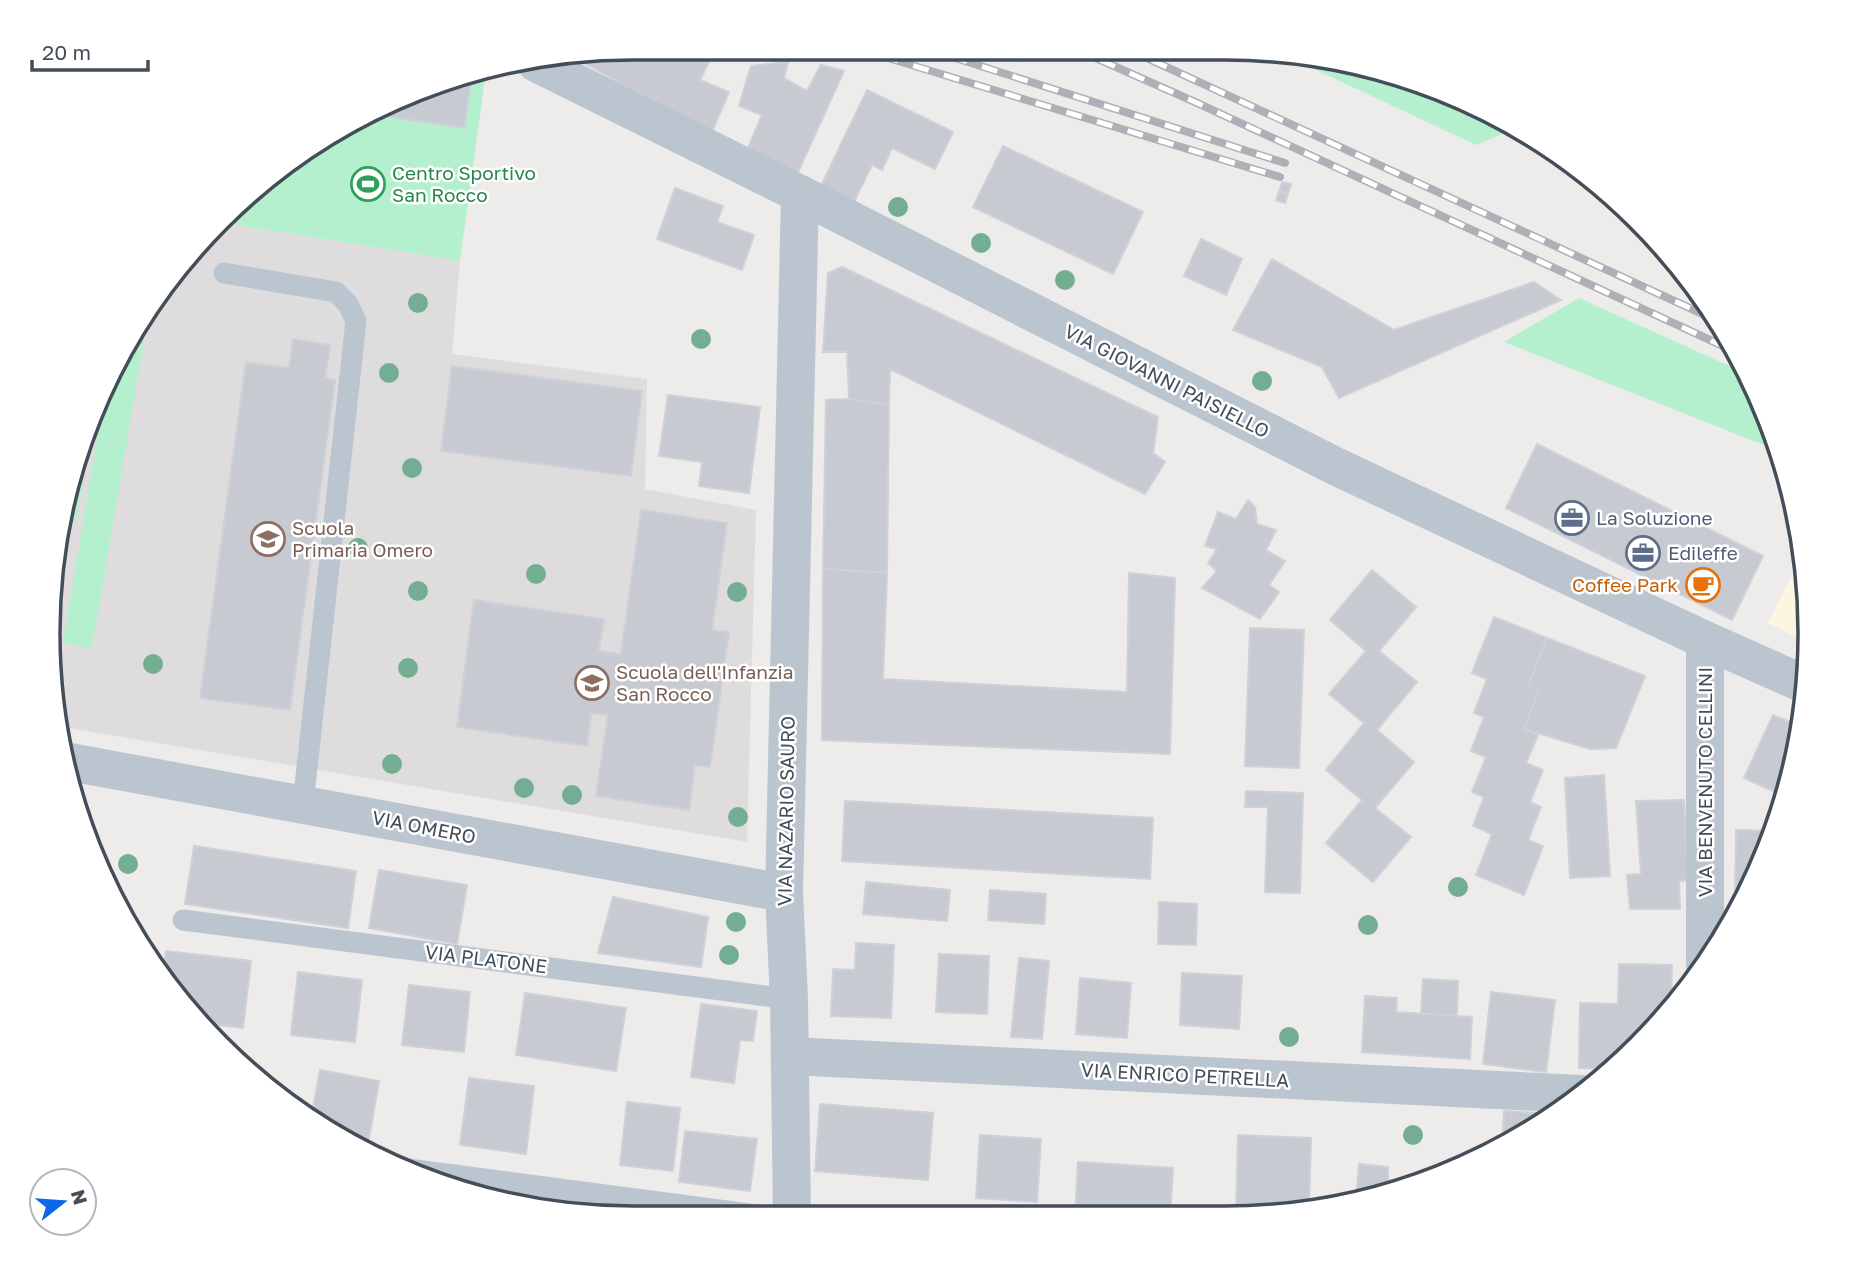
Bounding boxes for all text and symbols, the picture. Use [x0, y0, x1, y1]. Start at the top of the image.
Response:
scale bar [32, 28, 147, 72]
text: 20 m [42, 39, 91, 65]
place label: Centro Sportivo San Rocco [392, 161, 536, 206]
sports icon: Centro Sportivo San Rocco [349, 165, 387, 203]
street label: VIA GIOVANNI PAISIELLO [1061, 319, 1274, 442]
office icon: La Soluzione [1553, 499, 1591, 537]
place label: La Soluzione [1596, 506, 1713, 529]
place label: Scuola Primaria Omero [292, 516, 433, 561]
school or university icon: Scuola Primaria Omero [249, 520, 287, 558]
office icon: Edileffe [1624, 534, 1662, 572]
place label: Edileffe [1668, 541, 1738, 564]
cafe icon: Coffee Park [1684, 566, 1722, 604]
place label: Coffee Park [1572, 573, 1678, 596]
place label: Scuola dell'Infanzia San Rocco [616, 660, 793, 705]
school or university icon: Scuola dell'Infanzia San Rocco [573, 664, 611, 702]
street label: VIA BENVENUTO CELLINI [1693, 667, 1716, 897]
street label: VIA NAZARIO SAURO [772, 716, 799, 906]
street label: VIA OMERO [370, 805, 478, 848]
street label: VIA PLATONE [424, 940, 548, 977]
street label: VIA ENRICO PETRELLA [1080, 1058, 1290, 1091]
north arrow [28, 1167, 98, 1237]
text: N [67, 1187, 93, 1207]

